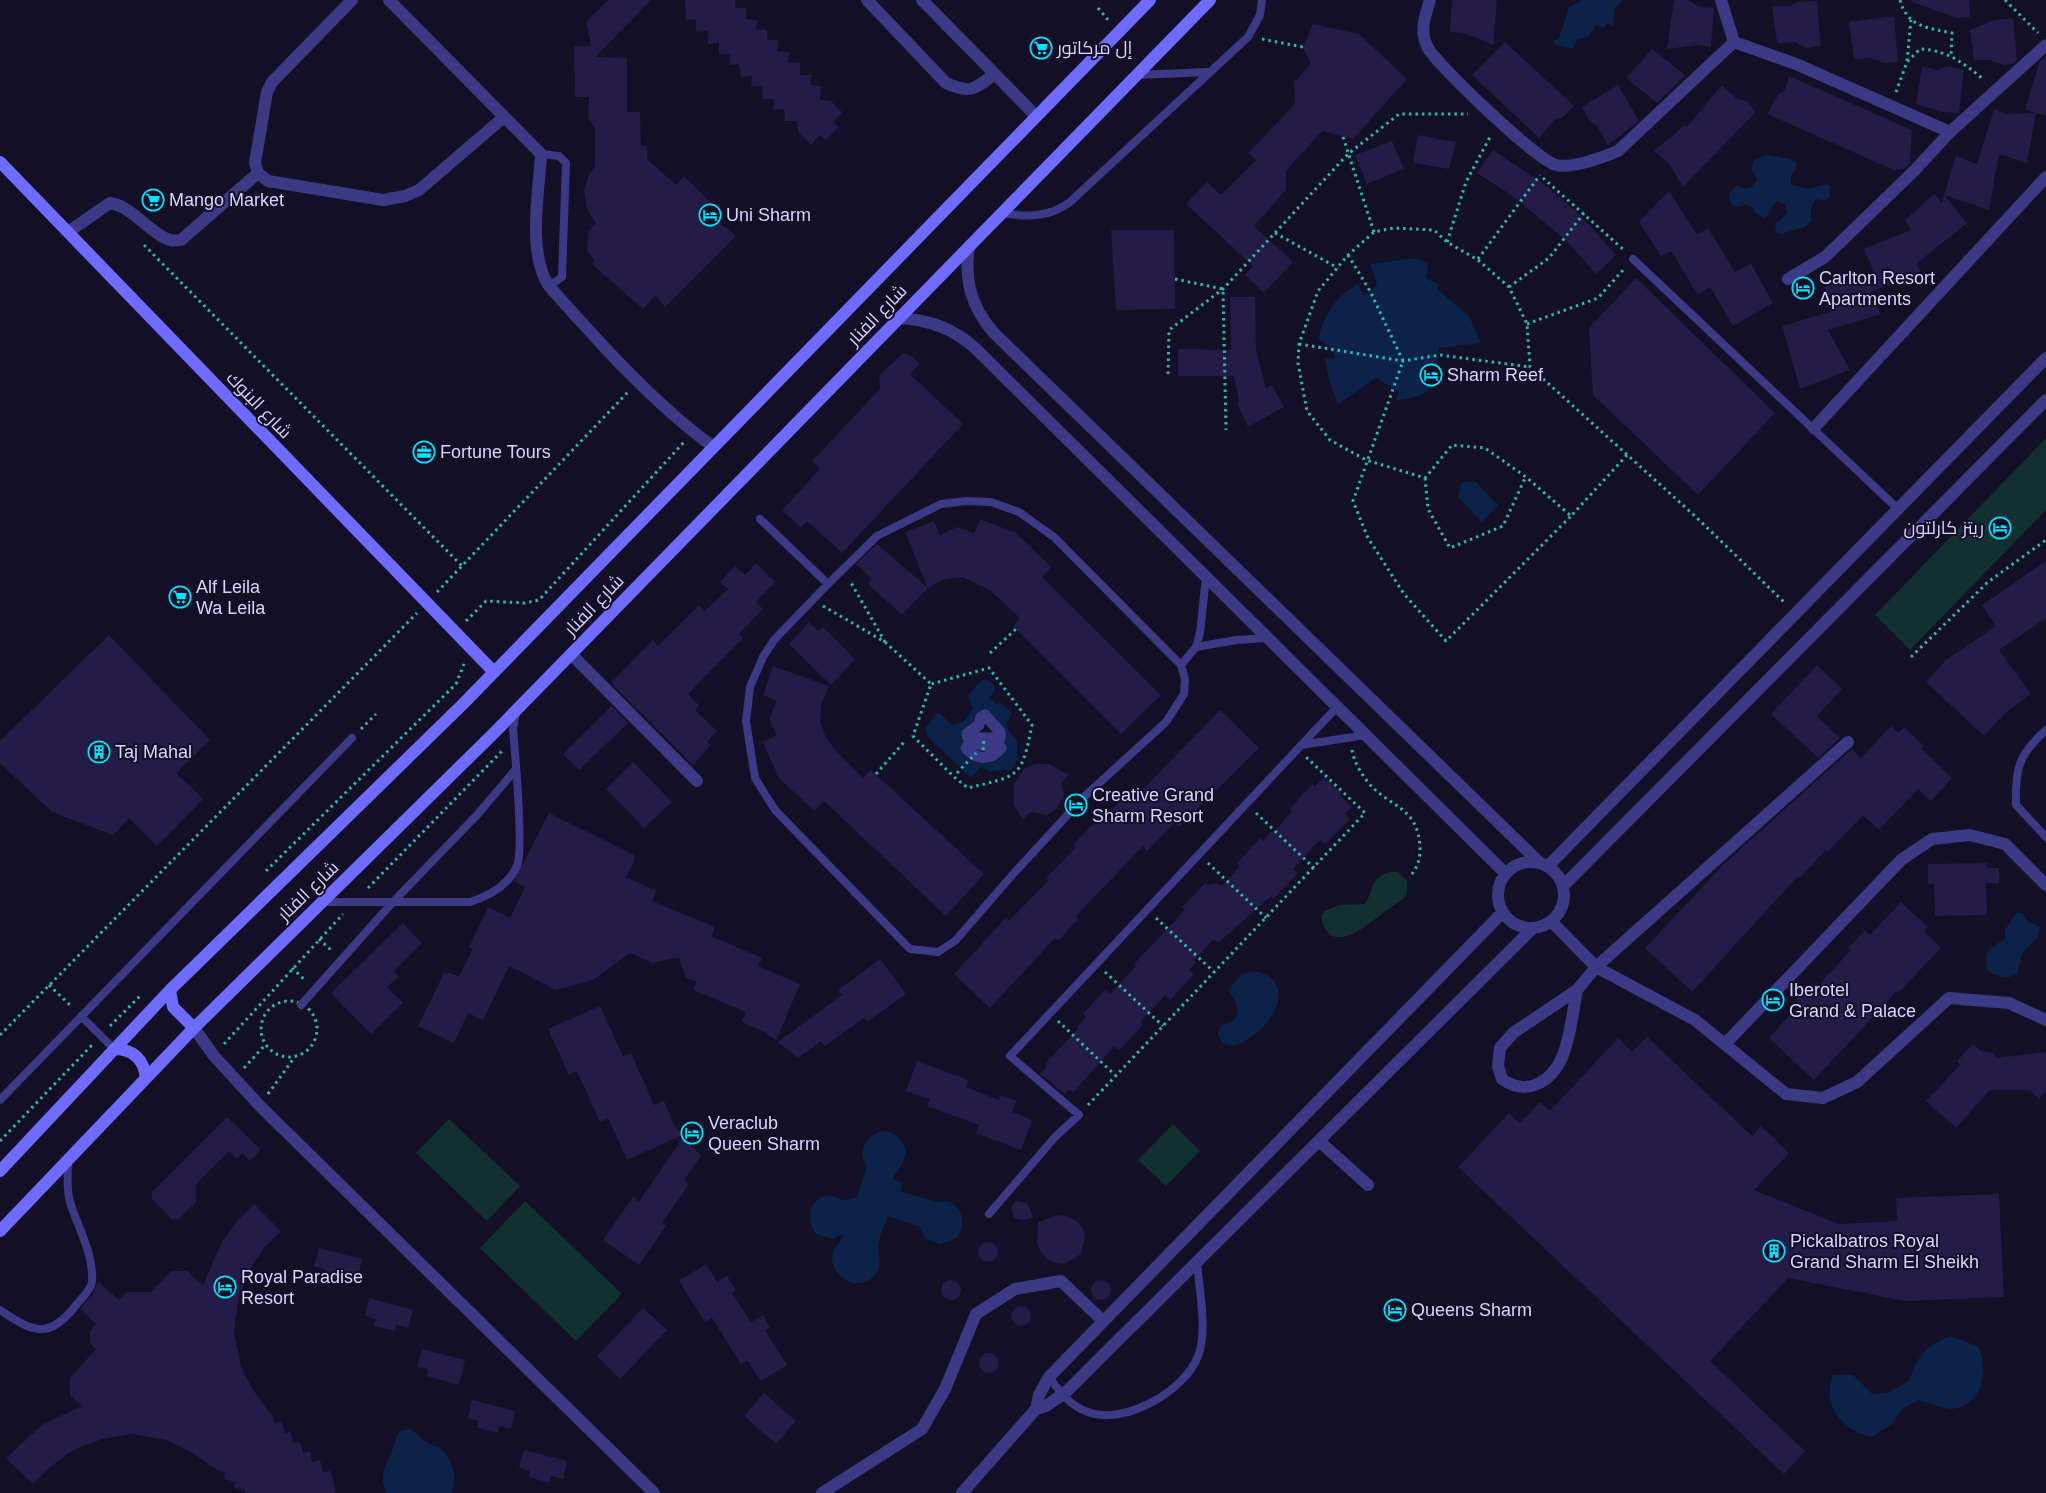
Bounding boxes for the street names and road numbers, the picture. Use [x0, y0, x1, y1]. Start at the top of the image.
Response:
street label: شارع الفنار [843, 281, 912, 352]
street label: شارع البنوك [221, 368, 296, 444]
street label: شارع الفنار [560, 571, 629, 642]
street label: شارع الفنار [273, 857, 344, 927]

